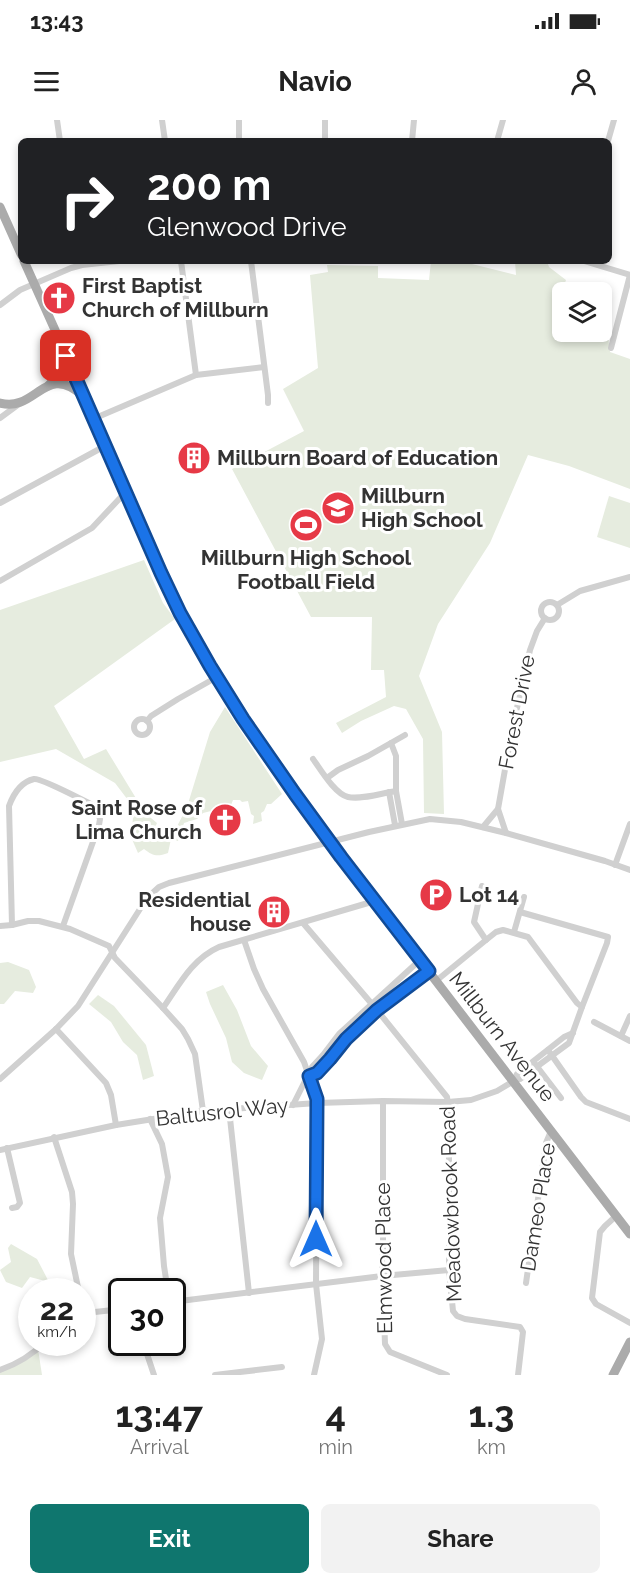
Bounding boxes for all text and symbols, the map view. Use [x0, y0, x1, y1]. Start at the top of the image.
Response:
text: 13:43 [30, 8, 83, 34]
icon: menu [30, 65, 63, 98]
icon: person [567, 65, 600, 98]
text: Navio [278, 66, 352, 97]
text: 200 m [147, 161, 271, 210]
icon: right [48, 162, 126, 240]
text: Glenwood Drive [147, 211, 347, 242]
place label: First Baptist Church of Millburn [82, 273, 269, 322]
church icon: First Baptist Church of Millburn [41, 280, 77, 316]
map controls [552, 282, 612, 342]
button: layers [552, 282, 612, 342]
pin [40, 330, 91, 381]
icon: arrive [49, 339, 82, 372]
building icon: Millburn Board of Education [176, 440, 212, 476]
place label: Millburn Board of Education [217, 445, 498, 470]
place label: Millburn High School [361, 483, 483, 532]
school or university icon: Millburn High School [320, 490, 356, 526]
sports icon: Millburn High School Football Field [288, 507, 324, 543]
place label: Millburn High School Football Field [201, 545, 412, 594]
street label: Forest Drive [493, 652, 540, 771]
place label: Saint Rose of Lima Church [71, 795, 203, 844]
church icon: Saint Rose of Lima Church [207, 802, 243, 838]
parking icon: Lot 14 [418, 877, 454, 913]
place label: Lot 14 [459, 882, 519, 907]
place label: Residential house [138, 887, 251, 936]
building icon: Residential house [256, 894, 292, 930]
street label: Millburn Avenue [444, 967, 561, 1107]
street label: Baltusrol Way [154, 1092, 290, 1131]
street label: Meadowbrook Road [435, 1106, 466, 1302]
street label: Dameo Place [515, 1141, 560, 1273]
street label: Elmwood Place [370, 1182, 397, 1334]
position arrow [284, 1207, 348, 1271]
speed limit sign: 30 [108, 1278, 186, 1356]
text: 22 [40, 1292, 74, 1327]
text: km/h [37, 1323, 77, 1341]
text: 13:47 [116, 1393, 203, 1435]
text: 4 [325, 1393, 346, 1435]
text: 1.3 [468, 1393, 514, 1435]
text: Arrival [130, 1435, 189, 1459]
text: min [319, 1435, 353, 1459]
text: km [477, 1435, 506, 1459]
button: Exit [30, 1504, 309, 1573]
button: Share [321, 1504, 600, 1573]

